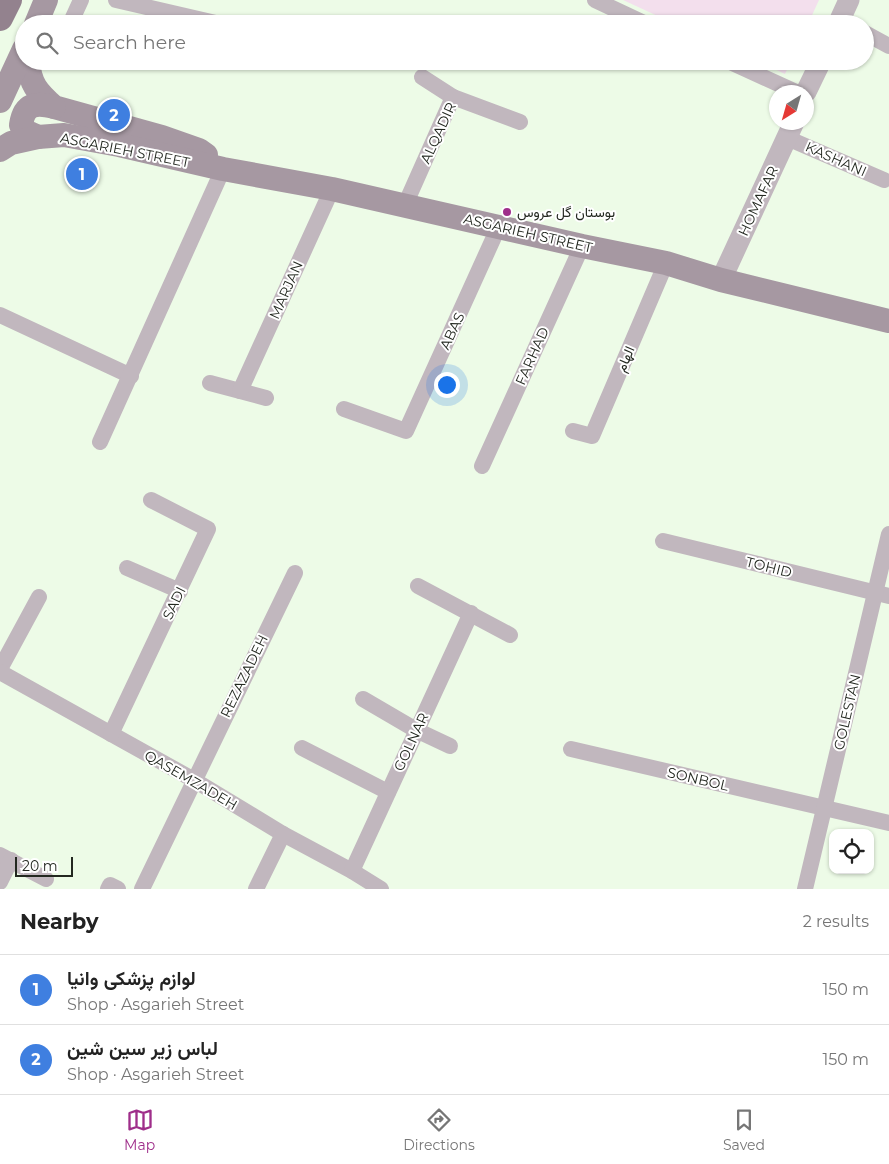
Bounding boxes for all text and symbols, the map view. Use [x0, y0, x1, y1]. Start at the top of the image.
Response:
search box [15, 15, 874, 70]
icon: search [33, 29, 61, 57]
text: Search here [73, 31, 186, 54]
north arrow [769, 85, 814, 130]
pin: 2 [98, 96, 130, 134]
street label: ALQADIR [416, 99, 460, 167]
street label: ASGARIEH STREET [59, 129, 191, 171]
street label: KASHANI [803, 138, 869, 180]
pin: 1 [66, 155, 98, 193]
street label: HOMAFAR [734, 163, 782, 239]
place label: بوستان گل عروس [517, 203, 615, 221]
marker: بوستان گل عروس [501, 206, 513, 218]
street label: ASGARIEH STREET [462, 209, 594, 257]
street label: MARJAN [265, 258, 307, 322]
street label: ABAS [436, 309, 468, 353]
street label: FARHAD [511, 324, 553, 388]
street label: الهام [612, 343, 638, 375]
your location [434, 372, 460, 398]
street label: TOHID [744, 553, 794, 581]
street label: SADI [158, 584, 190, 622]
street label: REZAZADEH [216, 632, 272, 720]
street label: GOLESTAN [829, 672, 865, 752]
street label: GOLNAR [390, 710, 432, 774]
street label: QASEMZADEH [141, 746, 241, 814]
street label: SONBOL [666, 763, 731, 795]
map controls [829, 829, 874, 874]
button: locate [829, 829, 874, 874]
scale bar [15, 854, 72, 877]
text: 20 m [22, 857, 58, 875]
text: Nearby [20, 909, 99, 934]
text: 2 results [803, 912, 869, 931]
text: لوازم پزشکی وانیا [67, 967, 196, 990]
text: 1 [33, 980, 39, 999]
text: 150 m [822, 980, 869, 999]
text: Shop · Asgarieh Street [67, 995, 244, 1014]
text: لباس زیر سین شین [67, 1037, 218, 1060]
text: 2 [31, 1050, 41, 1069]
text: 150 m [822, 1050, 869, 1069]
text: Shop · Asgarieh Street [67, 1065, 244, 1084]
tab: Map [124, 1106, 155, 1154]
tab: Directions [403, 1106, 475, 1154]
tab: Saved [723, 1106, 765, 1154]

